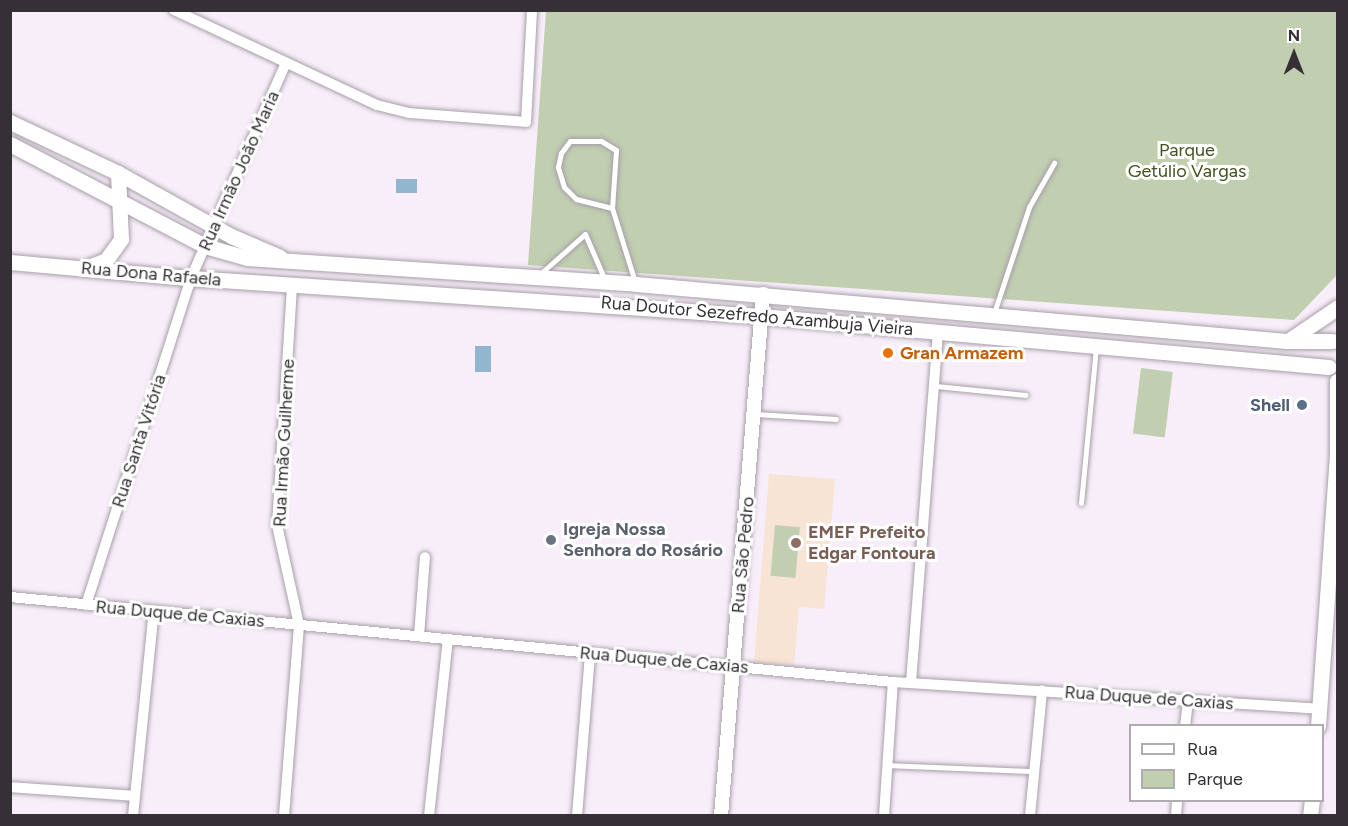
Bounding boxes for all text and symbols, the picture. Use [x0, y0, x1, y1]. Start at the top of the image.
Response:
north arrow [1264, 24, 1324, 84]
text: N [1288, 26, 1300, 45]
street label: Rua Irmão João Maria [194, 88, 284, 254]
park label: Parque Getúlio Vargas [1128, 140, 1246, 182]
street label: Rua Dona Rafaela [80, 257, 222, 291]
street label: Rua Doutor Sezefredo Azambuja Vieira [600, 292, 914, 340]
place label: Gran Armazem [900, 342, 1024, 364]
marker: Gran Armazem [881, 346, 895, 360]
street label: Rua Irmão Guilherme [269, 358, 299, 528]
street label: Rua Santa Vitória [107, 372, 171, 510]
place label: Shell [1250, 394, 1290, 416]
marker: Shell [1295, 398, 1309, 412]
street label: Rua São Pedro [727, 496, 759, 614]
place label: Igreja Nossa Senhora do Rosário [563, 519, 723, 562]
place label: EMEF Prefeito Edgar Fontoura [808, 522, 936, 564]
marker: Igreja Nossa Senhora do Rosário [544, 533, 558, 547]
marker: EMEF Prefeito Edgar Fontoura [789, 536, 803, 550]
street label: Rua Duque de Caxias [95, 596, 265, 632]
street label: Rua Duque de Caxias [579, 642, 749, 678]
street label: Rua Duque de Caxias [1064, 681, 1234, 715]
legend [1129, 724, 1324, 802]
text: Rua [1187, 738, 1218, 760]
text: Parque [1187, 768, 1243, 790]

